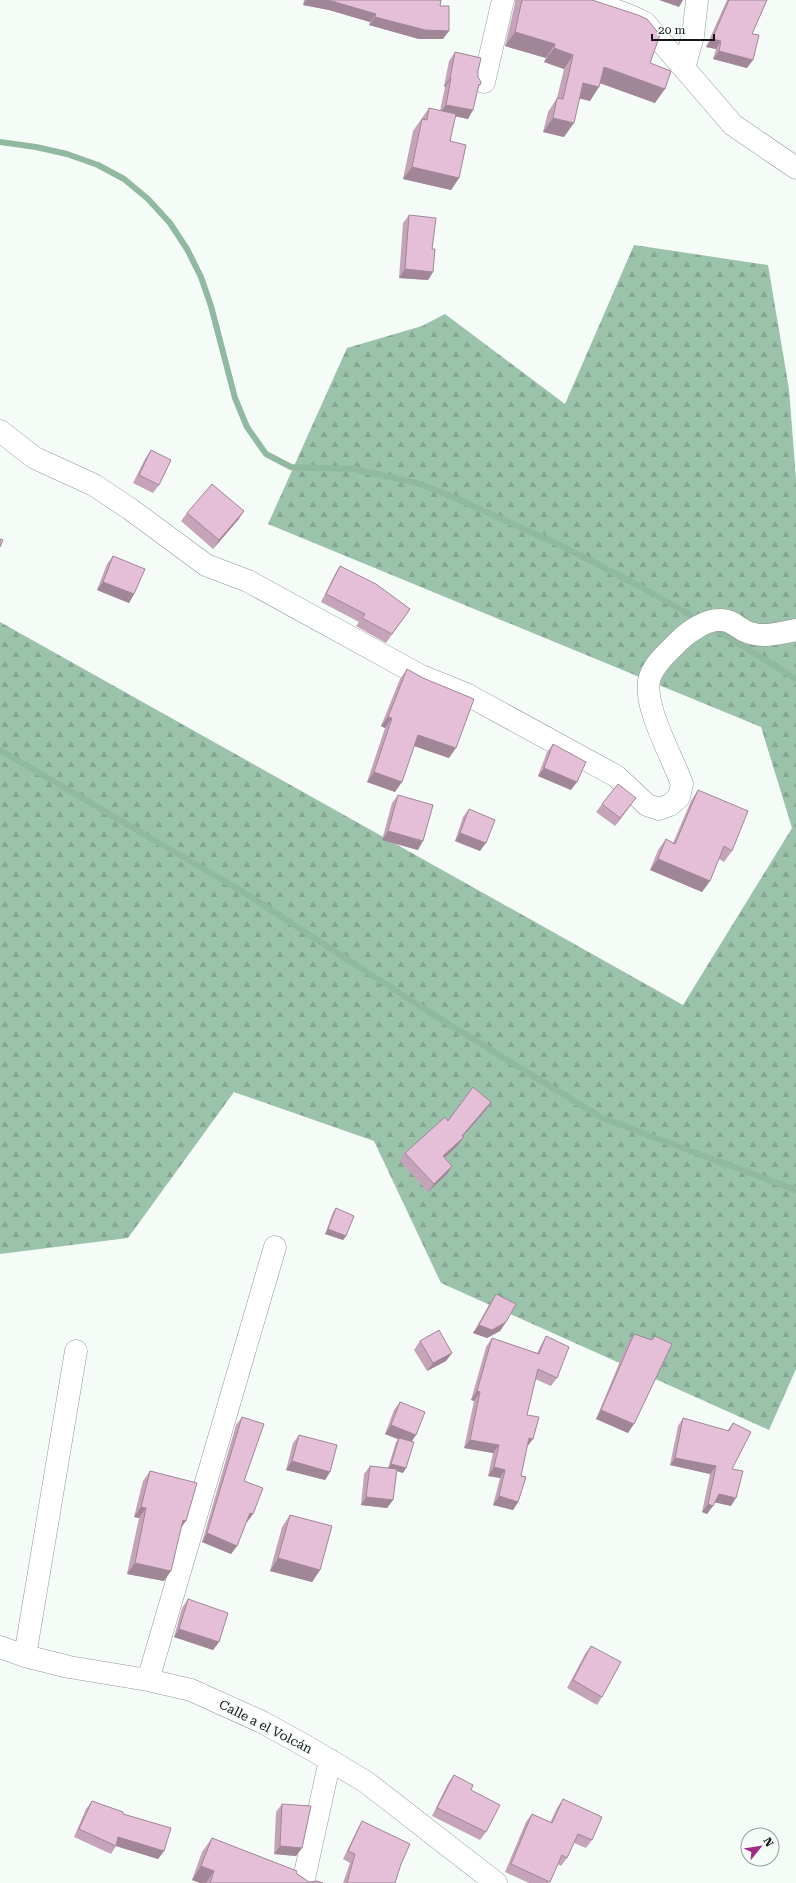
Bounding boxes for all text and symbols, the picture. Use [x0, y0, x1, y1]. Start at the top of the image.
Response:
scale bar [652, 16, 714, 42]
text: 20 m [658, 23, 685, 37]
street label: Calle a el Volcán [217, 1696, 315, 1757]
north arrow [740, 1827, 780, 1867]
text: N [760, 1835, 776, 1850]

